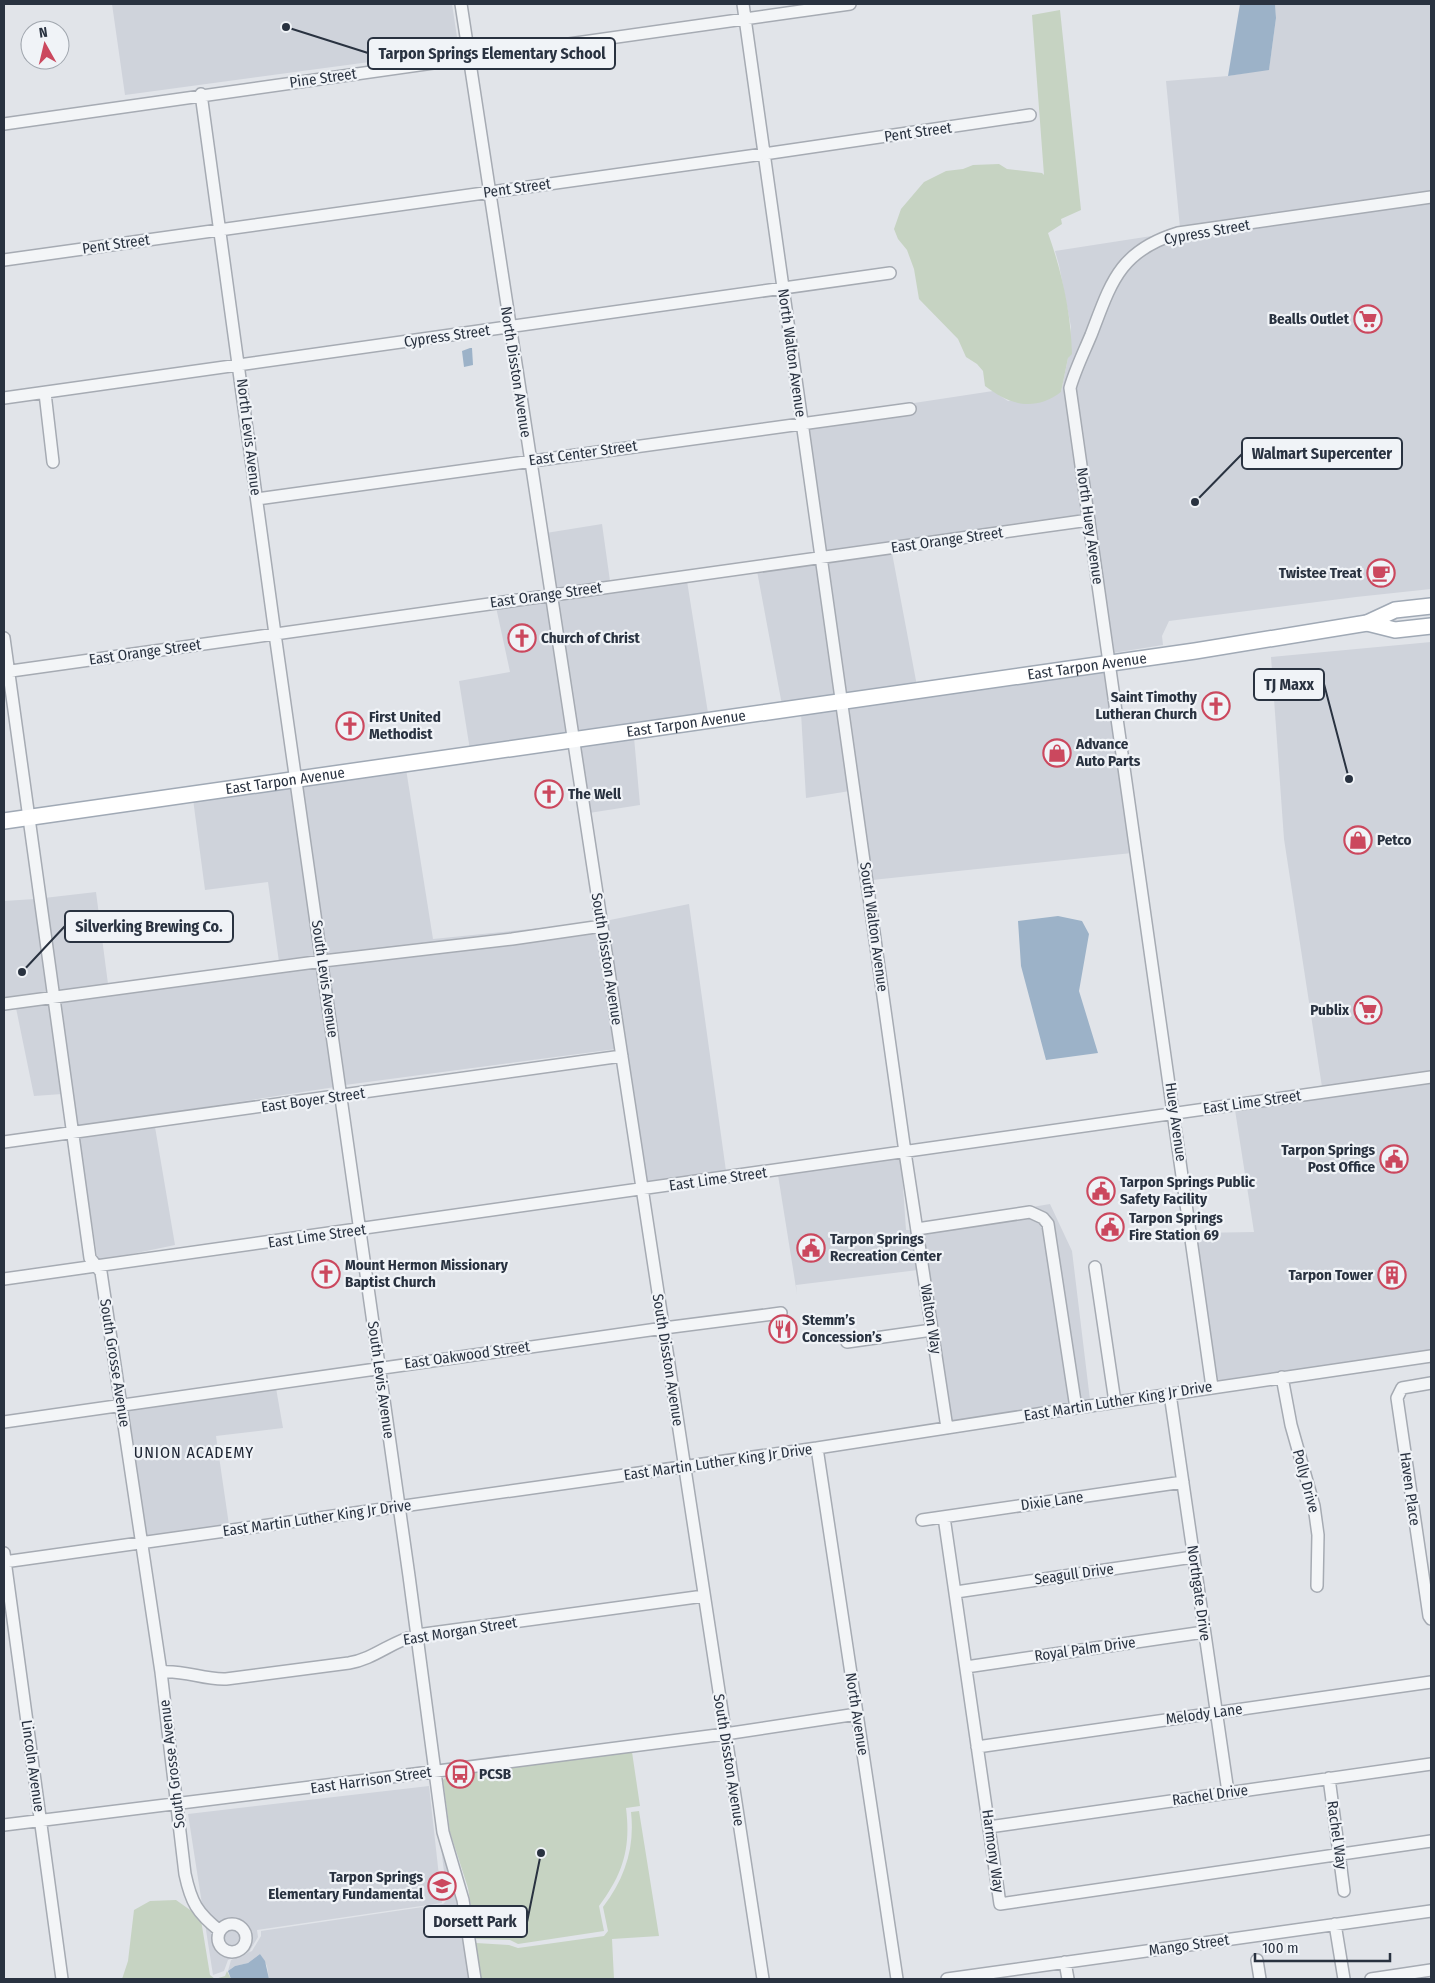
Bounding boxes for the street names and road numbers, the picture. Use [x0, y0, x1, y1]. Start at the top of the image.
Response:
street label: Pine Street [288, 64, 358, 92]
street label: Pent Street [883, 118, 953, 146]
street label: Pent Street [482, 174, 552, 202]
street label: Cypress Street [1163, 216, 1251, 248]
street label: Pent Street [81, 230, 151, 258]
street label: North Walton Avenue [774, 288, 810, 418]
street label: North Disston Avenue [497, 305, 535, 439]
street label: Cypress Street [403, 321, 491, 351]
street label: North Levis Avenue [233, 377, 265, 497]
street label: East Center Street [528, 436, 638, 470]
street label: North Huey Avenue [1073, 466, 1107, 586]
street label: East Orange Street [890, 523, 1004, 557]
street label: East Orange Street [489, 578, 603, 612]
street label: East Orange Street [88, 635, 202, 669]
street label: East Tarpon Avenue [1026, 649, 1148, 684]
street label: East Tarpon Avenue [625, 706, 747, 741]
street label: East Tarpon Avenue [224, 763, 346, 798]
street label: South Walton Avenue [856, 861, 892, 993]
street label: South Disston Avenue [588, 892, 626, 1026]
street label: South Levis Avenue [308, 919, 342, 1039]
street label: Huey Avenue [1162, 1081, 1190, 1163]
street label: East Boyer Street [260, 1084, 366, 1116]
street label: East Lime Street [1202, 1086, 1302, 1118]
street label: East Lime Street [668, 1163, 768, 1195]
street label: East Lime Street [267, 1220, 367, 1252]
street label: Walton Way [917, 1283, 945, 1356]
street label: South Disston Avenue [649, 1293, 687, 1427]
street label: South Grosse Avenue [96, 1298, 134, 1428]
street label: South Levis Avenue [364, 1320, 398, 1440]
street label: East Oakwood Street [403, 1337, 531, 1373]
street label: East Martin Luther King Jr Drive [1023, 1377, 1213, 1425]
street label: East Martin Luther King Jr Drive [622, 1440, 814, 1484]
street label: Polly Drive [1289, 1447, 1323, 1515]
street label: Haven Place [1396, 1451, 1424, 1527]
street label: Dixie Lane [1020, 1488, 1084, 1514]
street label: East Martin Luther King Jr Drive [221, 1496, 413, 1540]
street label: Northgate Drive [1183, 1544, 1215, 1642]
street label: Seagull Drive [1033, 1560, 1115, 1588]
street label: East Morgan Street [402, 1613, 518, 1649]
street label: Royal Palm Drive [1033, 1633, 1137, 1665]
street label: North Avenue [842, 1671, 872, 1757]
street label: South Disston Avenue [710, 1693, 748, 1827]
street label: South Grosse Avenue [155, 1699, 189, 1829]
street label: Melody Lane [1164, 1700, 1244, 1728]
street label: Lincoln Avenue [18, 1719, 48, 1813]
street label: East Harrison Street [309, 1763, 433, 1797]
street label: Rachel Drive [1171, 1781, 1249, 1809]
street label: Rachel Way [1323, 1799, 1351, 1871]
street label: Harmony Way [978, 1808, 1008, 1894]
street label: Mango Street [1148, 1930, 1230, 1960]

